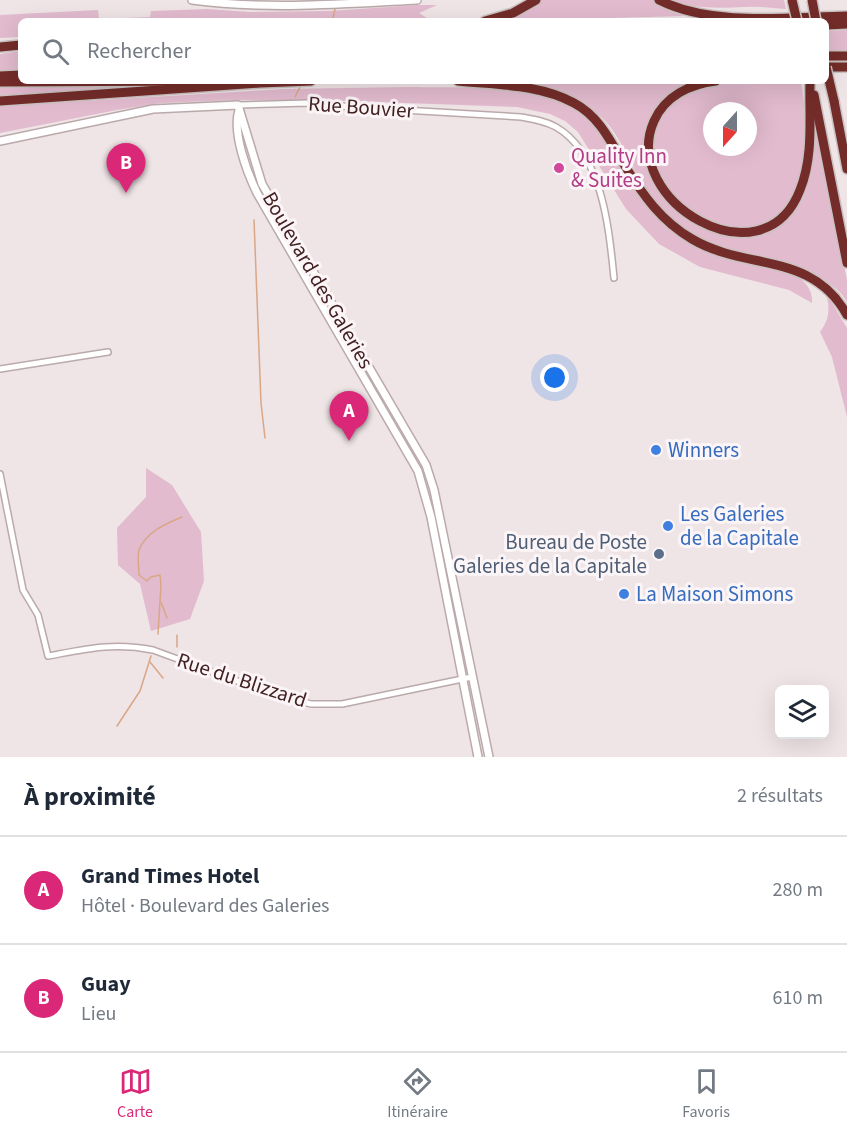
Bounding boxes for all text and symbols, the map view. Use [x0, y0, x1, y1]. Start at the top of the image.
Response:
search box [18, 18, 829, 84]
icon: search [39, 35, 72, 68]
text: Rechercher [87, 35, 191, 67]
street label: Rue Bouvier [307, 88, 416, 126]
north arrow [703, 102, 757, 156]
place label: Quality Inn & Suites [571, 141, 667, 195]
pin: B [106, 144, 146, 193]
marker: Quality Inn & Suites [552, 161, 566, 175]
street label: Boulevard des Galeries [255, 186, 381, 374]
your location [540, 363, 569, 392]
pin: A [330, 392, 368, 441]
place label: Winners [668, 435, 739, 465]
marker: Winners [649, 443, 663, 457]
place label: Les Galeries de la Capitale [680, 499, 799, 553]
marker: Les Galeries de la Capitale [661, 519, 675, 533]
place label: Bureau de Poste Galeries de la Capitale [453, 527, 647, 581]
marker: Bureau de Poste Galeries de la Capitale [652, 547, 666, 561]
place label: La Maison Simons [636, 579, 794, 609]
marker: La Maison Simons [617, 587, 631, 601]
street label: Rue du Blizzard [173, 645, 311, 715]
map controls [775, 685, 829, 739]
button: layers [775, 685, 829, 739]
text: À proximité [24, 778, 156, 815]
text: 2 résultats [737, 782, 823, 810]
text: Grand Times Hotel [81, 860, 259, 892]
text: A [38, 876, 49, 904]
text: 280 m [773, 876, 823, 904]
text: Hôtel · Boulevard des Galeries [81, 892, 329, 920]
text: Guay [81, 968, 131, 1000]
text: B [37, 984, 50, 1012]
text: 610 m [773, 984, 823, 1012]
text: Lieu [81, 1000, 116, 1028]
tab: Carte [117, 1065, 153, 1123]
tab: Itinéraire [387, 1065, 448, 1123]
tab: Favoris [682, 1065, 730, 1123]

